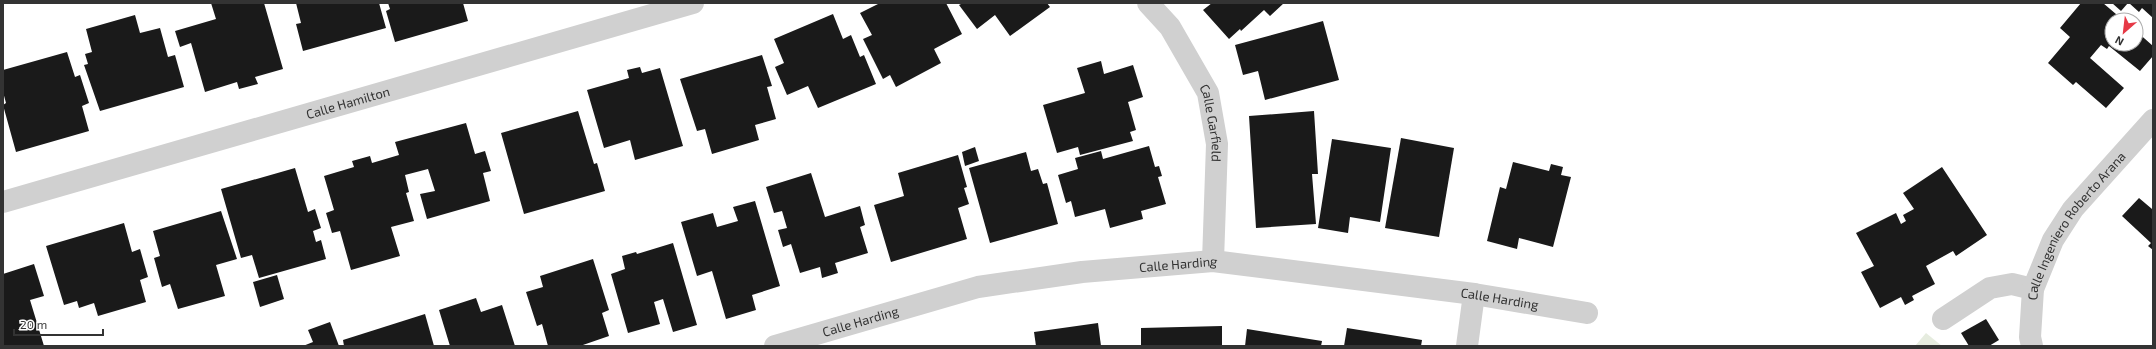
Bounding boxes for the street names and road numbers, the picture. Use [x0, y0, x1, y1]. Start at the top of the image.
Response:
street label: Calle Garfield [1196, 81, 1225, 162]
street label: Calle Hamilton [304, 83, 392, 122]
street label: Calle Ingeniero Roberto Arana [2024, 148, 2129, 301]
street label: Calle Harding [1138, 253, 1218, 275]
street label: Calle Harding [1460, 284, 1540, 313]
street label: Calle Harding [820, 303, 900, 340]

